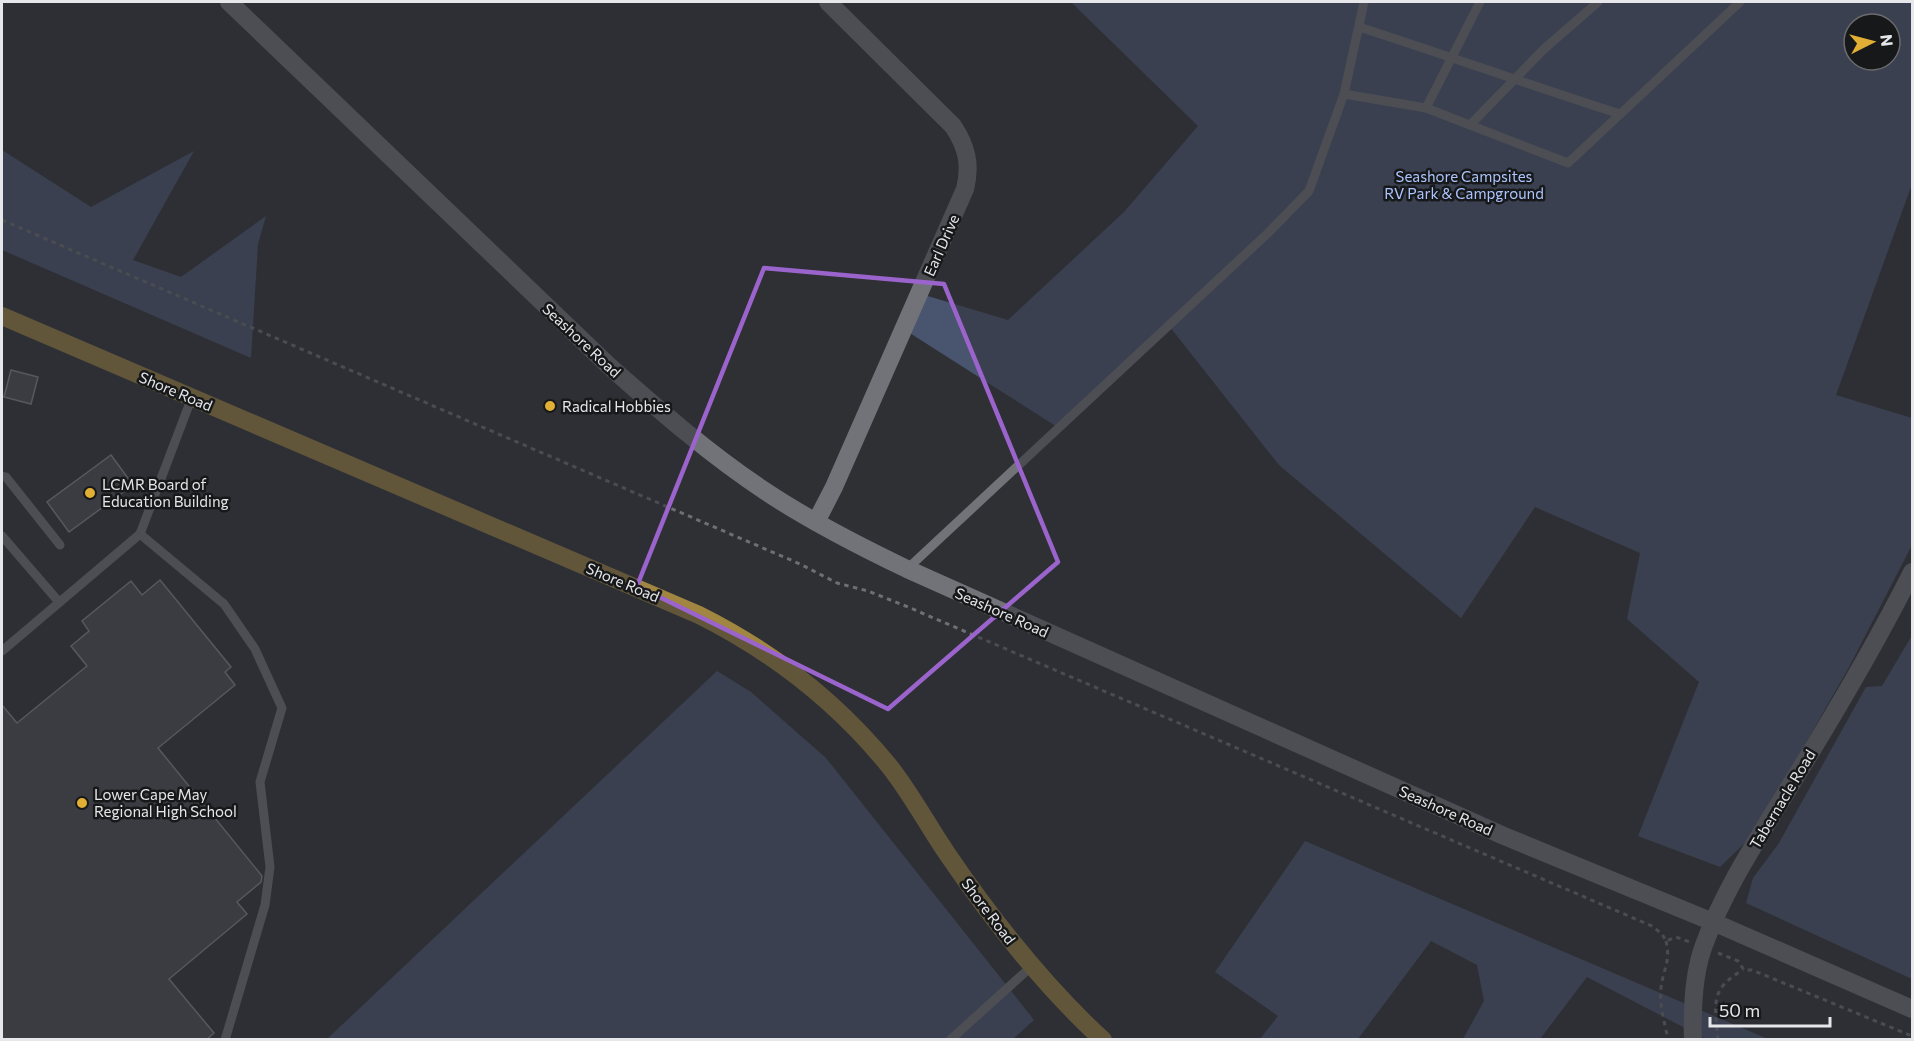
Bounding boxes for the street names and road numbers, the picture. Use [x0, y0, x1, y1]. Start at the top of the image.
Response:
street label: Earl Drive [919, 211, 963, 279]
street label: Seashore Road [539, 299, 625, 381]
street label: Shore Road [137, 367, 215, 415]
street label: Shore Road [584, 558, 662, 606]
street label: Seashore Road [952, 583, 1052, 641]
street label: Tabernacle Road [1745, 746, 1819, 852]
street label: Seashore Road [1396, 781, 1496, 839]
street label: Shore Road [958, 874, 1020, 948]

